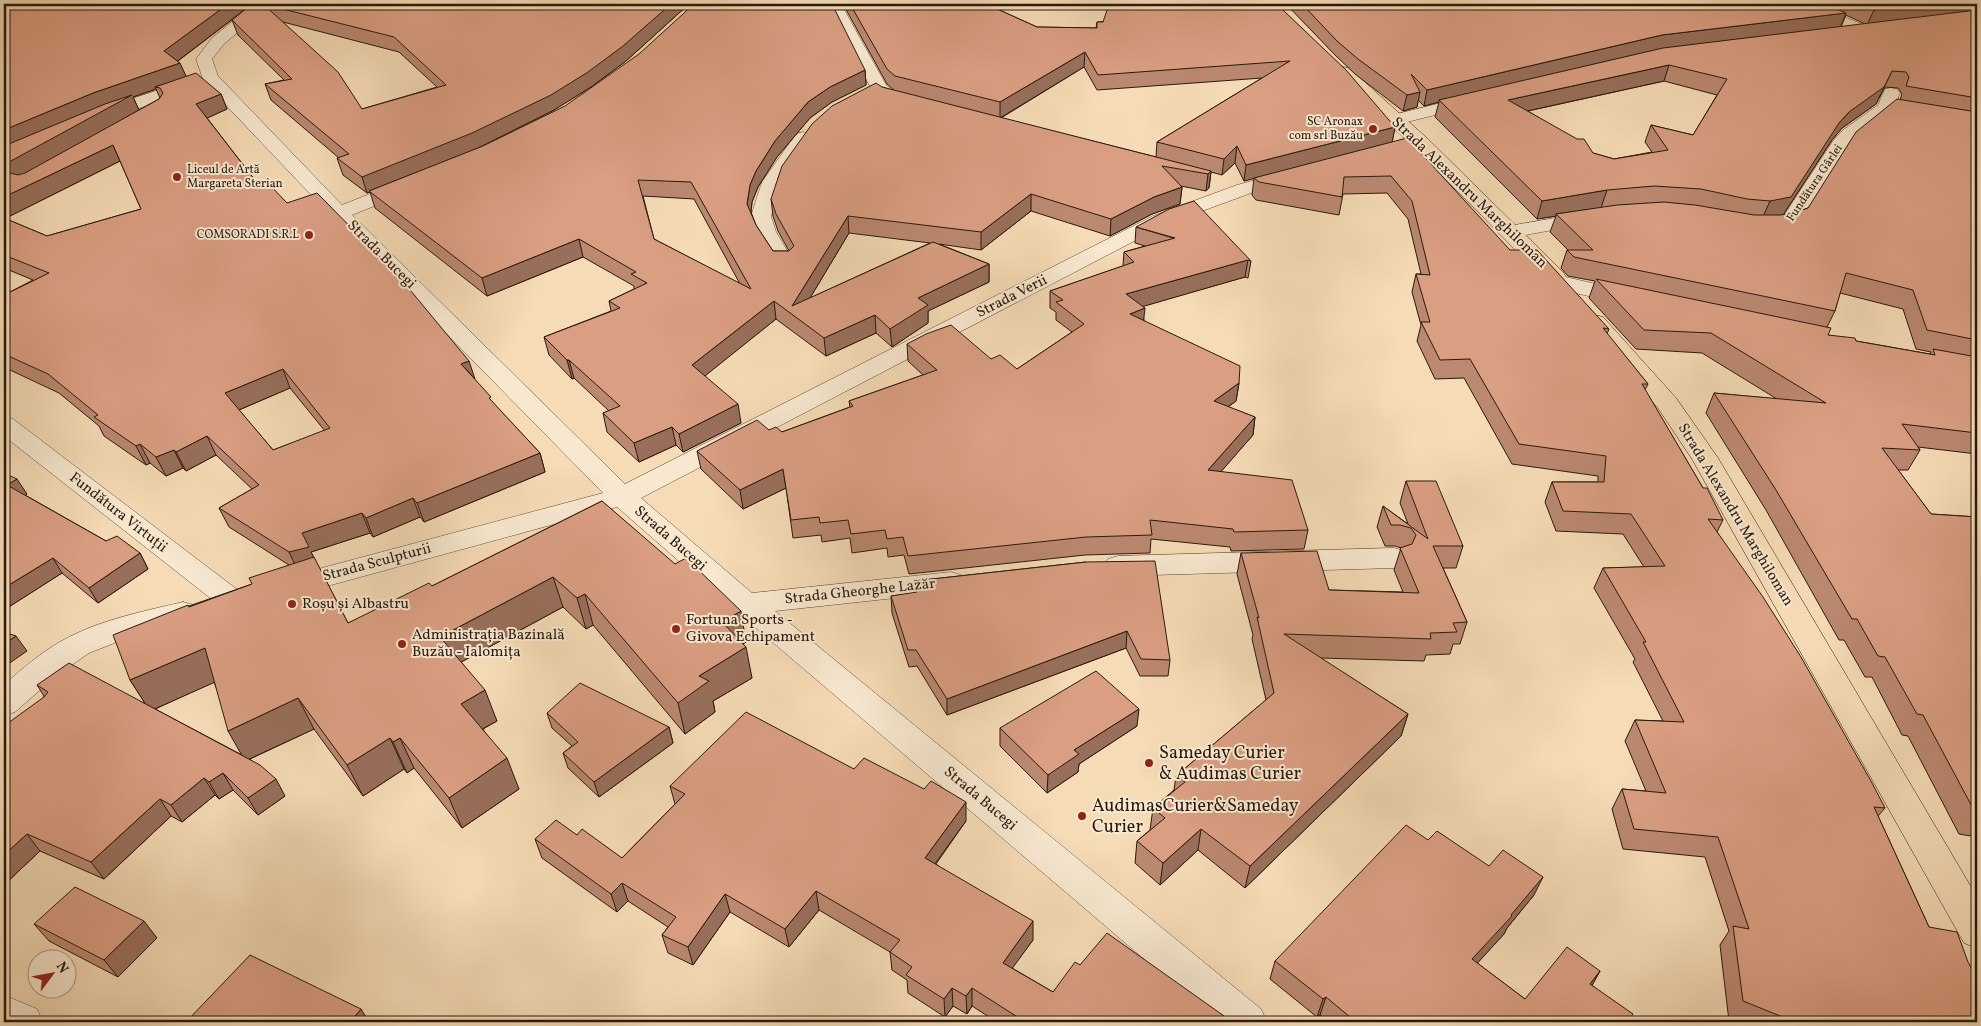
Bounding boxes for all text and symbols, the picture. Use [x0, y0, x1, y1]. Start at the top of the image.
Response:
street label: Strada Alexandru Marghiloman [1386, 113, 1552, 273]
place label: SC Aronax com srl Buzău [1289, 114, 1363, 144]
marker: SC Aronax com srl Buzău [1367, 123, 1379, 135]
street label: Fundătura Gârlei [1783, 141, 1847, 225]
place label: Liceul de Artă Margareta Sterian [187, 162, 283, 192]
marker: Liceul de Artă Margareta Sterian [171, 171, 183, 183]
street label: Strada Bucegi [342, 216, 420, 294]
place label: COMSORADI S.R.L [197, 227, 299, 243]
marker: COMSORADI S.R.L [303, 229, 315, 241]
street label: Strada Verii [973, 270, 1051, 324]
street label: Strada Alexandru Marghiloman [1672, 420, 1798, 610]
street label: Fundătura Virtuții [64, 468, 172, 558]
street label: Strada Bucegi [629, 502, 711, 576]
street label: Strada Sculpturii [320, 538, 434, 588]
street label: Strada Gheorghe Lazăr [784, 574, 936, 610]
place label: Roșu și Albastru [302, 594, 409, 615]
marker: Roșu și Albastru [286, 598, 298, 610]
place label: Fortuna Sports - Givova Echipament [686, 610, 815, 648]
marker: Fortuna Sports - Givova Echipament [670, 623, 682, 635]
place label: Administrația Bazinală Buzău - Ialomița [412, 625, 565, 663]
marker: Administrația Bazinală Buzău - Ialomița [396, 638, 408, 650]
place label: Sameday Curier & Audimas Curier [1159, 741, 1302, 787]
marker: Sameday Curier & Audimas Curier [1143, 757, 1155, 769]
street label: Strada Bucegi [939, 762, 1021, 836]
place label: AudimasCurier&Sameday Curier [1092, 794, 1299, 840]
marker: AudimasCurier&Sameday Curier [1076, 810, 1088, 822]
north arrow [28, 948, 78, 998]
text: N [51, 959, 73, 977]

